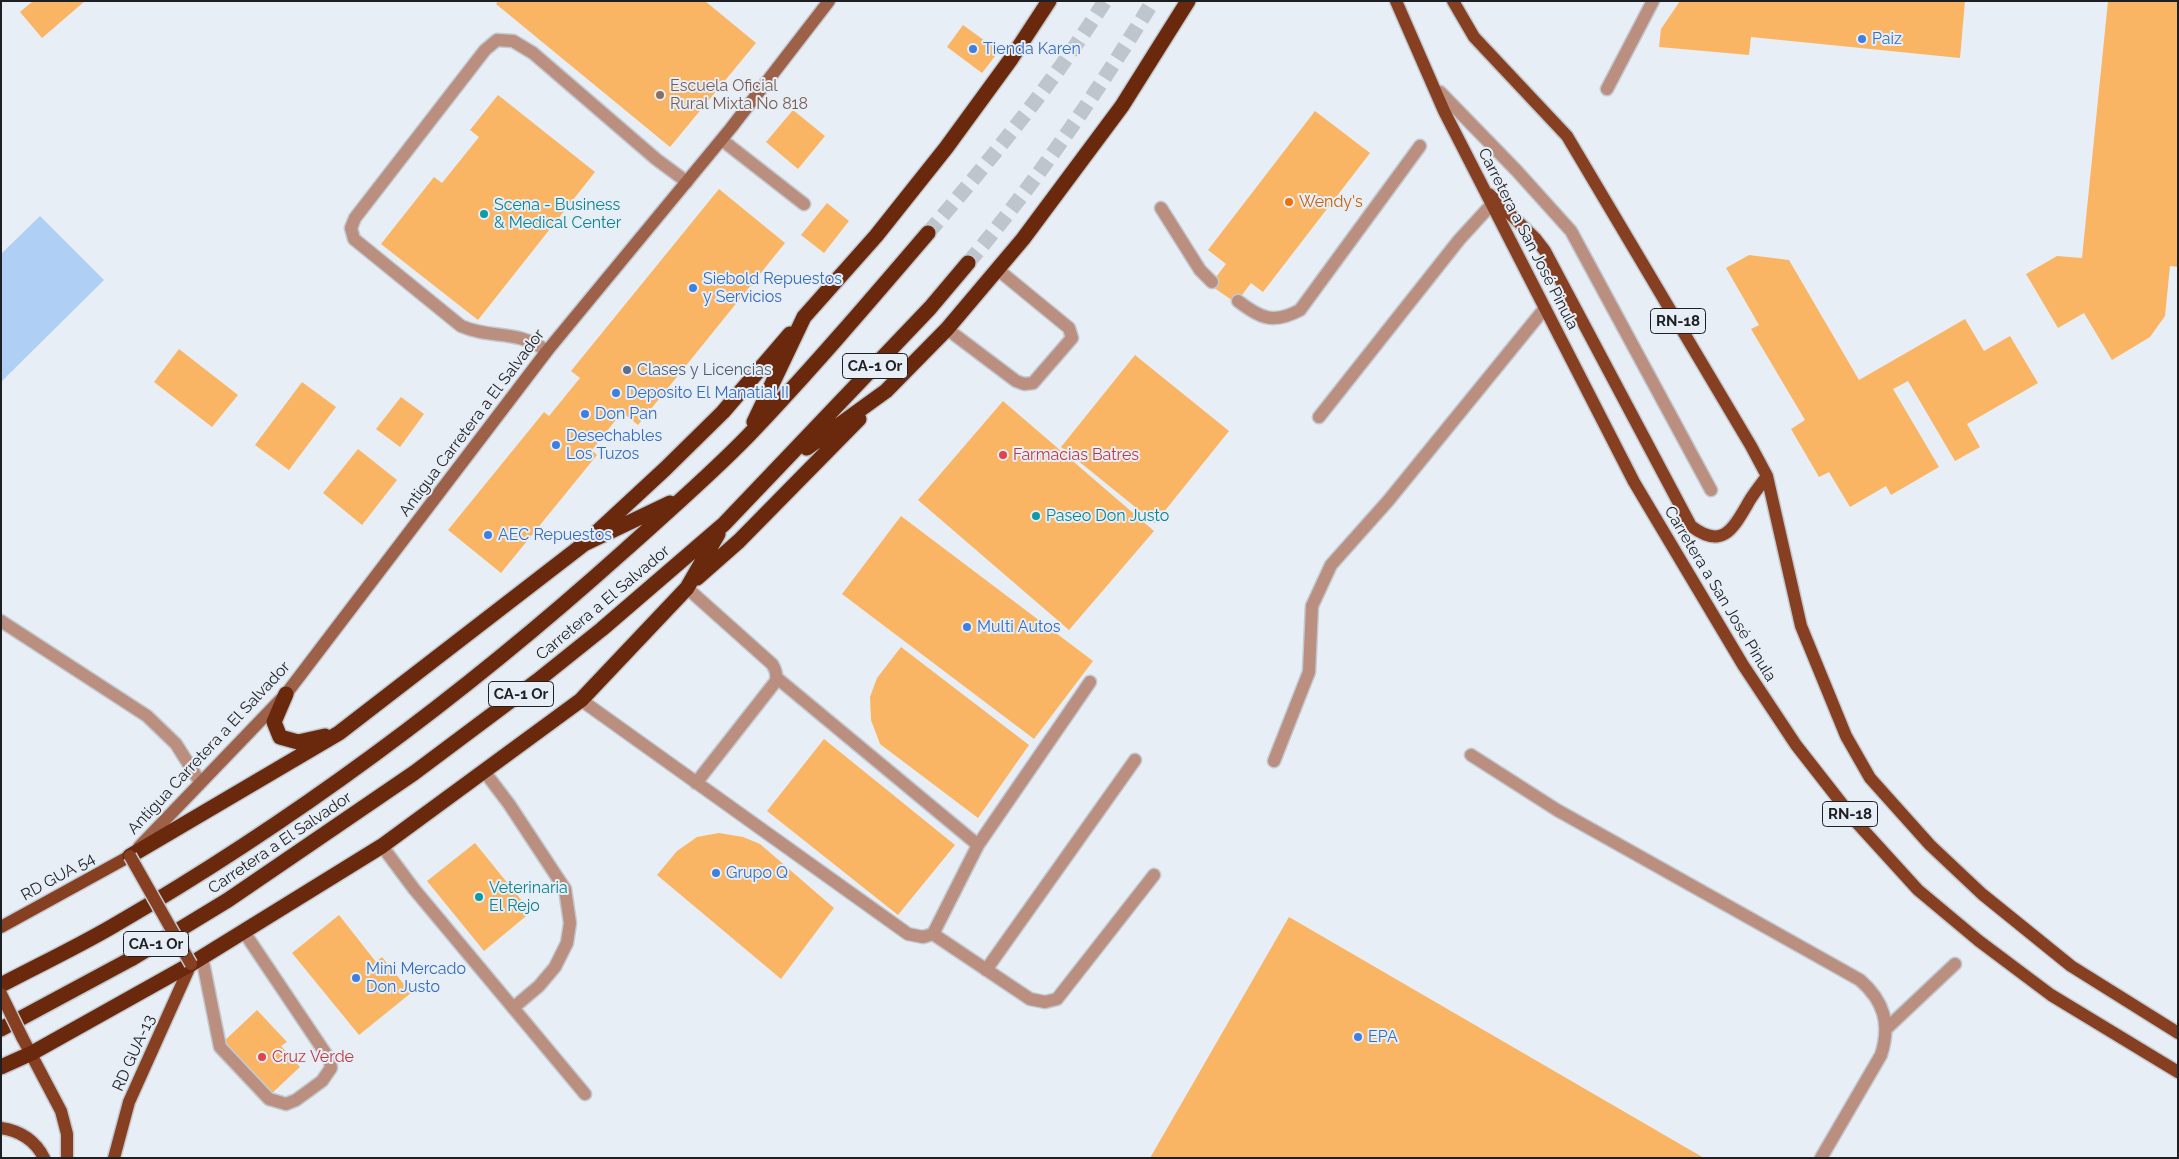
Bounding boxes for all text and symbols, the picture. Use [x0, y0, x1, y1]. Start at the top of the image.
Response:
place label: Paiz [1872, 29, 1902, 49]
marker: Paiz [1856, 33, 1868, 45]
place label: Tienda Karen [983, 39, 1081, 59]
marker: Tienda Karen [967, 43, 979, 55]
place label: Escuela Oficial Rural Mixta No 818 [670, 76, 808, 114]
marker: Escuela Oficial Rural Mixta No 818 [654, 89, 666, 101]
street label: Carretera a San José Pinula [1474, 145, 1582, 333]
place label: Wendy's [1299, 192, 1363, 212]
place label: Scena - Business & Medical Center [494, 195, 621, 233]
marker: Wendy's [1283, 196, 1295, 208]
marker: Scena - Business & Medical Center [478, 208, 490, 220]
place label: Siebold Repuestos y Servicios [703, 269, 842, 307]
marker: Siebold Repuestos y Servicios [687, 282, 699, 294]
road number: RN-18 [1650, 308, 1706, 334]
street label: Antigua Carretera a El Salvador [395, 326, 549, 520]
road number: CA-1 Or [842, 354, 908, 378]
place label: Clases y Licencias [637, 360, 772, 380]
marker: Clases y Licencias [621, 364, 633, 376]
place label: Deposito El Manatial II [626, 383, 789, 403]
marker: Deposito El Manatial II [610, 387, 622, 399]
place label: Don Pan [595, 404, 657, 424]
marker: Don Pan [579, 408, 591, 420]
place label: Desechables Los Tuzos [566, 426, 662, 464]
marker: Desechables Los Tuzos [550, 439, 562, 451]
place label: Farmacias Batres [1013, 445, 1139, 465]
marker: Farmacias Batres [997, 449, 1009, 461]
street label: Carretera a San José Pinula [1660, 503, 1780, 685]
place label: Paseo Don Justo [1046, 506, 1169, 526]
marker: Paseo Don Justo [1030, 510, 1042, 522]
place label: AEC Repuestos [498, 525, 612, 545]
marker: AEC Repuestos [482, 529, 494, 541]
street label: Carretera a El Salvador [532, 541, 674, 665]
place label: Multi Autos [977, 617, 1060, 637]
marker: Multi Autos [961, 621, 973, 633]
street label: Antigua Carretera a El Salvador [124, 657, 294, 839]
road number: CA-1 Or [488, 682, 554, 706]
street label: Carretera a El Salvador [205, 788, 355, 898]
road number: RN-18 [1822, 802, 1878, 826]
street label: RD GUA 54 [18, 849, 98, 905]
place label: Grupo Q [726, 863, 788, 883]
marker: Grupo Q [710, 867, 722, 879]
place label: Veterinaria El Rejo [489, 878, 568, 916]
marker: Veterinaria El Rejo [473, 891, 485, 903]
road number: CA-1 Or [124, 932, 188, 956]
place label: Mini Mercado Don Justo [366, 959, 466, 997]
marker: Mini Mercado Don Justo [350, 972, 362, 984]
street label: RD GUA-13 [109, 1012, 159, 1094]
place label: EPA [1368, 1027, 1398, 1047]
marker: EPA [1352, 1031, 1364, 1043]
place label: Cruz Verde [272, 1047, 354, 1067]
marker: Cruz Verde [256, 1051, 268, 1063]

